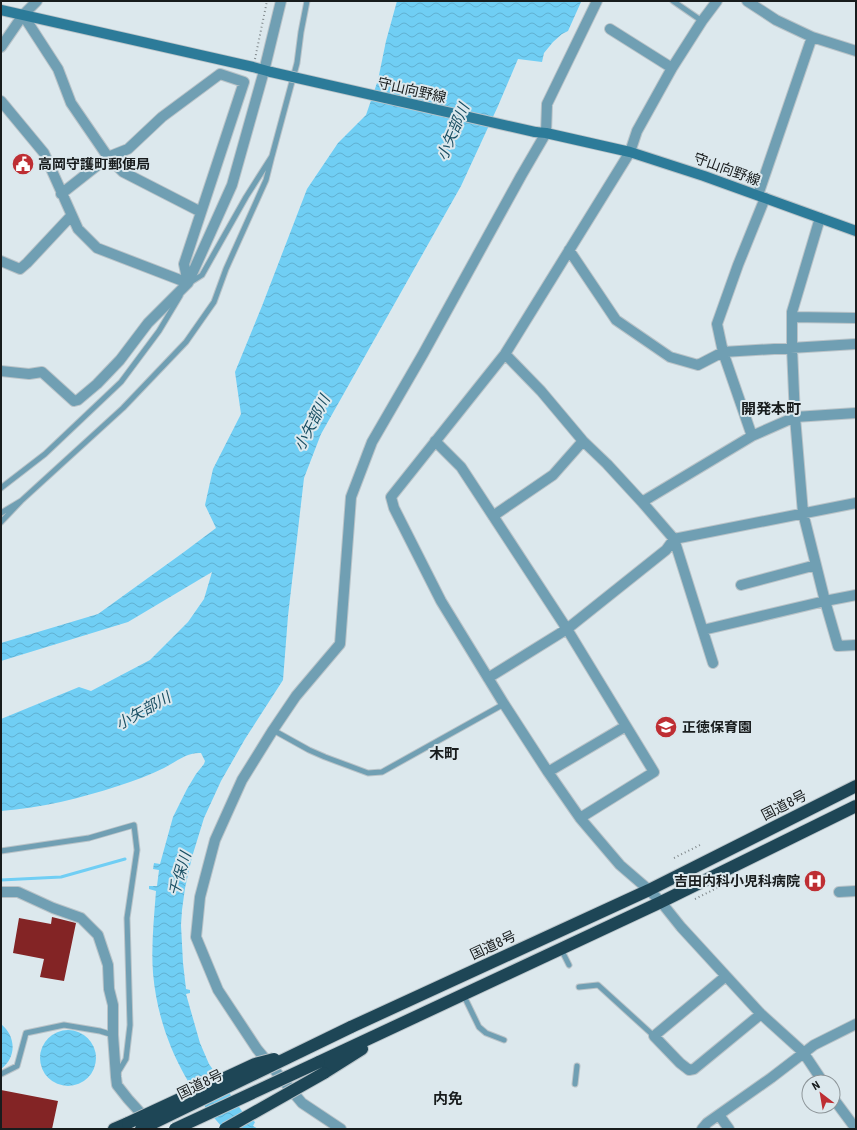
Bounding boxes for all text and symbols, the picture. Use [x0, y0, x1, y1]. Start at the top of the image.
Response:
street label: 守山向野線 [376, 74, 448, 106]
water label: 小矢部川 [433, 99, 474, 163]
street label: 守山向野線 [691, 150, 763, 188]
public building icon: 高岡守護町郵便局 [10, 151, 36, 177]
place label: 高岡守護町郵便局 [38, 156, 150, 172]
water label: 小矢部川 [290, 390, 335, 454]
district label: 開発本町 [741, 400, 801, 418]
water label: 小矢部川 [112, 688, 175, 733]
school or university icon: 正徳保育園 [653, 714, 679, 740]
place label: 正徳保育園 [682, 719, 752, 735]
district label: 木町 [429, 745, 459, 763]
street label: 国道8号 [759, 787, 809, 823]
water label: 千保川 [165, 848, 195, 898]
hospital icon: 吉田内科小児科病院 [802, 868, 828, 894]
place label: 吉田内科小児科病院 [674, 873, 800, 889]
street label: 国道8号 [467, 927, 519, 963]
street label: 国道8号 [175, 1066, 225, 1102]
north arrow [801, 1074, 841, 1114]
text: N [810, 1078, 823, 1093]
district label: 内免 [433, 1090, 463, 1108]

